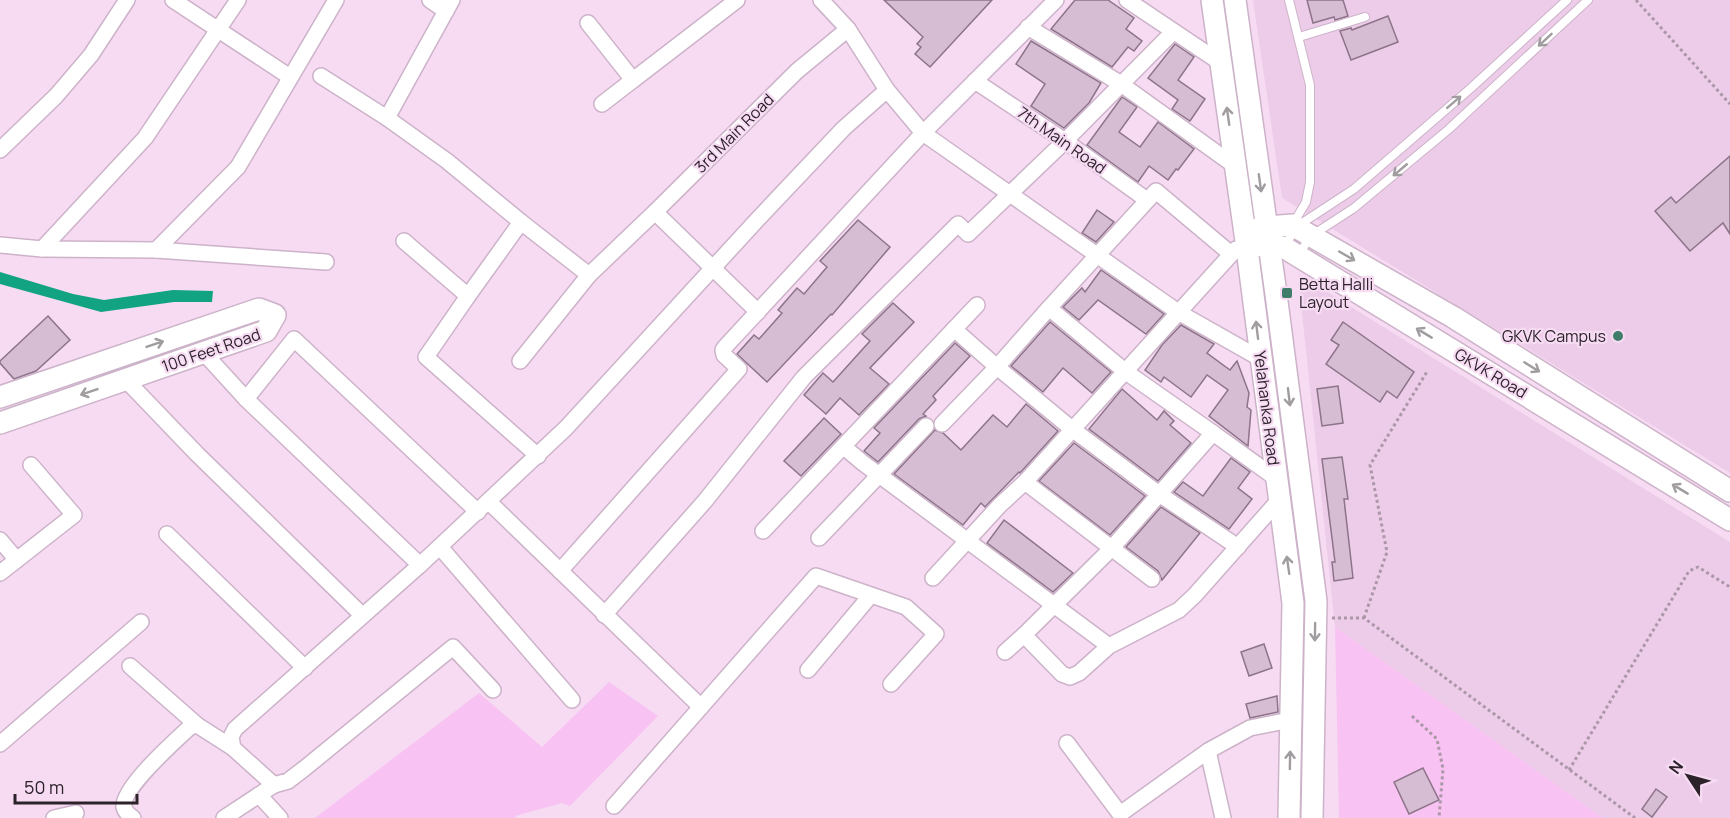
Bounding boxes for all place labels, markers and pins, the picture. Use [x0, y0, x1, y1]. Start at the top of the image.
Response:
place label: Betta Halli Layout [1299, 273, 1373, 313]
marker: Betta Halli Layout [1280, 286, 1294, 300]
place label: GKVK Campus [1502, 325, 1606, 347]
marker: GKVK Campus [1611, 329, 1625, 343]

